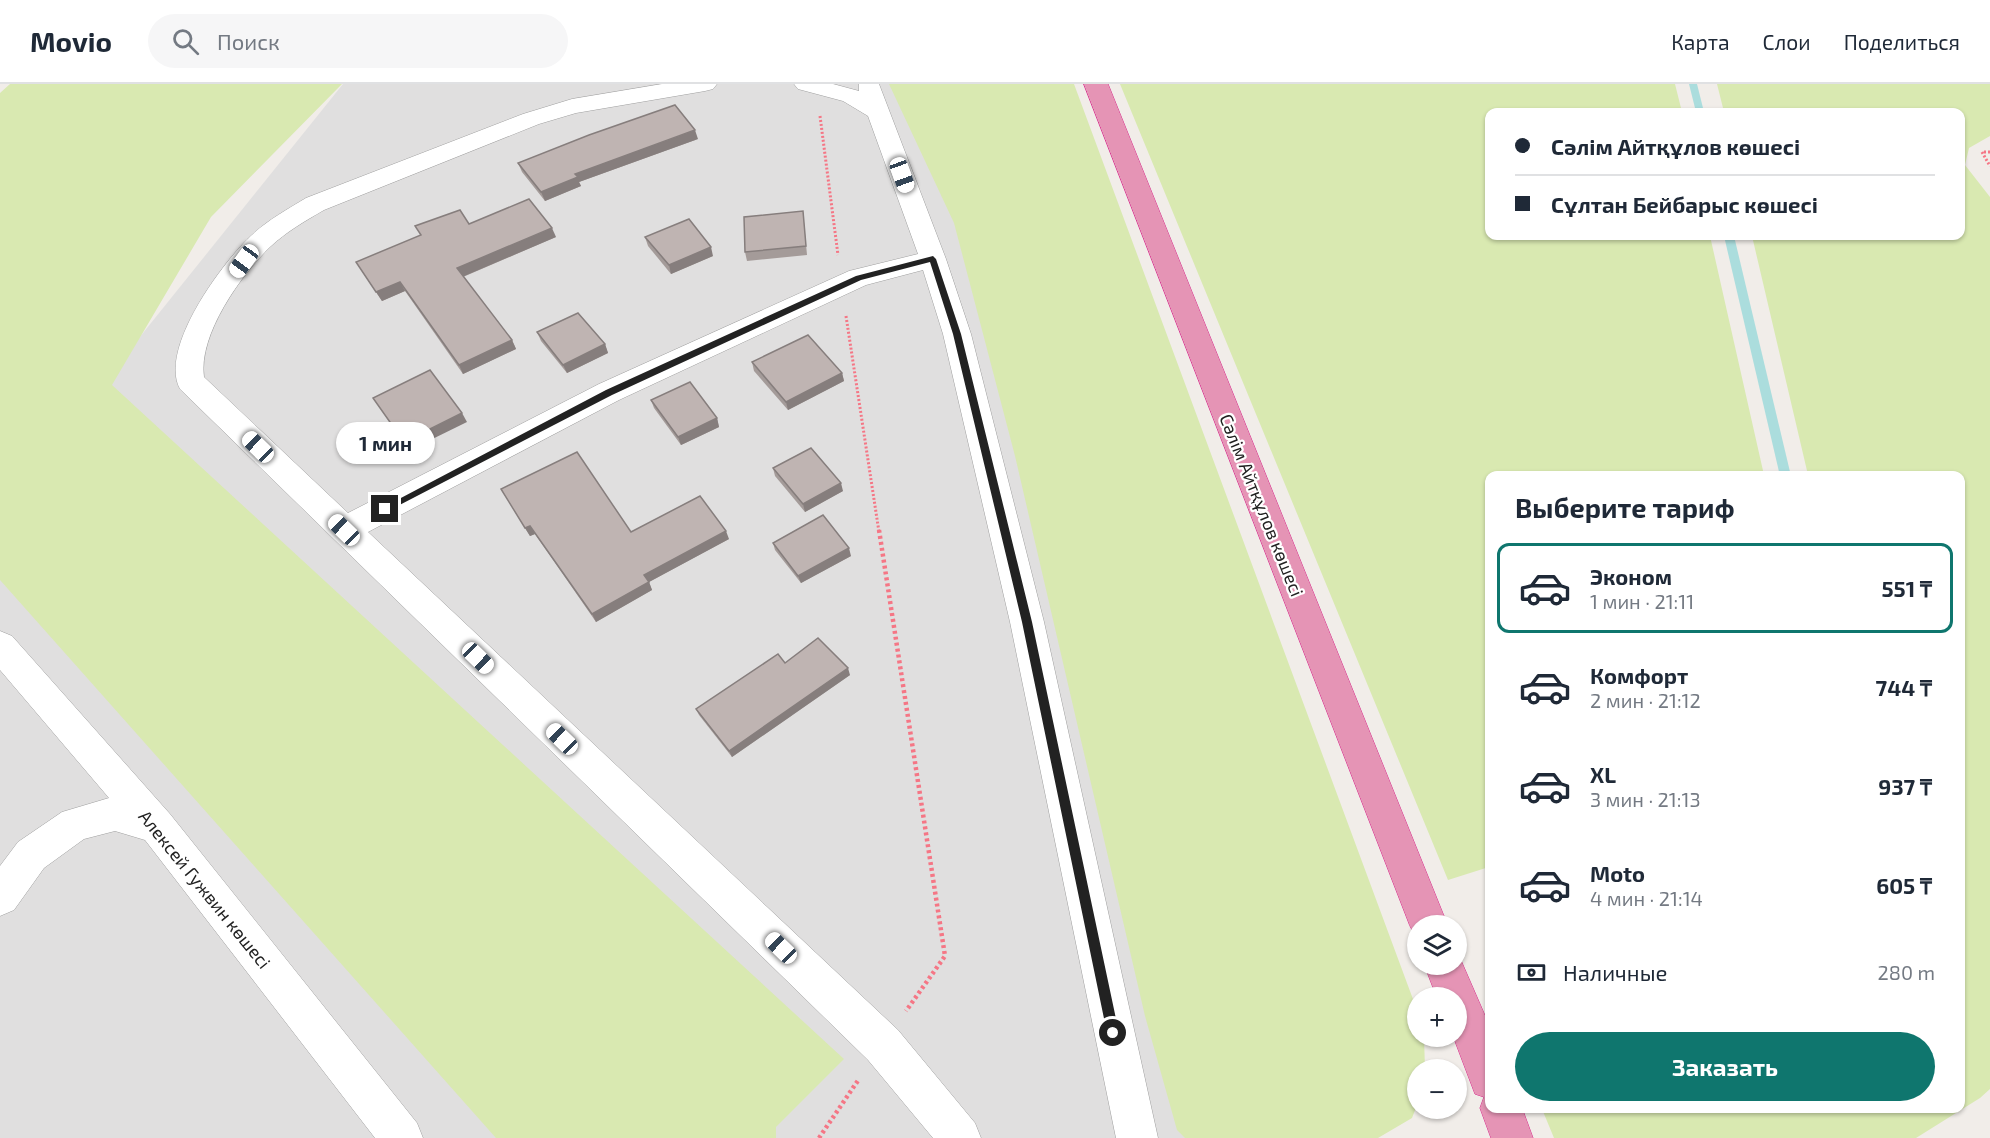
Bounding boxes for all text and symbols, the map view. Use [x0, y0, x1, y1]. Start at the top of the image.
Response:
search box [148, 14, 568, 68]
text: Movio [30, 24, 112, 58]
icon: search [169, 25, 202, 58]
text: Поиск [217, 28, 280, 54]
text: Карта [1671, 29, 1730, 54]
text: Слои [1763, 29, 1811, 54]
text: Поделиться [1844, 29, 1960, 54]
text: Сәлім Айтқұлов көшесі [1551, 133, 1800, 159]
car [887, 155, 917, 195]
text: Сұлтан Бейбарыс көшесі [1551, 191, 1818, 217]
car [226, 241, 262, 281]
street label: Сәлім Айтқұлов көшесі [1215, 411, 1309, 599]
callout: 1 мин [336, 422, 434, 464]
car [239, 428, 277, 466]
text: 1 мин [359, 431, 412, 455]
text: Выберите тариф [1515, 491, 1735, 523]
route end [371, 495, 398, 522]
car [325, 511, 363, 549]
icon: car [1518, 561, 1572, 615]
text: Эконом [1590, 563, 1672, 589]
text: 551 ₸ [1881, 575, 1932, 601]
text: 1 мин · 21:11 [1590, 589, 1694, 613]
car [459, 639, 497, 677]
icon: car [1518, 660, 1572, 714]
text: Комфорт [1590, 662, 1688, 688]
text: 744 ₸ [1876, 674, 1932, 700]
text: 2 мин · 21:12 [1590, 688, 1701, 712]
car [543, 720, 581, 758]
icon: car [1518, 759, 1572, 813]
text: XL [1590, 761, 1616, 787]
text: 937 ₸ [1878, 773, 1932, 799]
text: 3 мин · 21:13 [1590, 787, 1701, 811]
street label: Алексей Гужвин көшесі [134, 805, 276, 973]
icon: car [1518, 858, 1572, 912]
text: Moto [1590, 860, 1645, 886]
text: 605 ₸ [1876, 872, 1932, 898]
text: 4 мин · 21:14 [1590, 886, 1703, 910]
map controls [1407, 915, 1467, 1119]
button: layers [1407, 915, 1467, 975]
car [762, 929, 800, 967]
icon: cash [1515, 956, 1548, 989]
text: Наличные [1563, 959, 1667, 985]
text: 280 m [1878, 960, 1935, 984]
button: + [1407, 987, 1467, 1047]
route start [1099, 1019, 1126, 1046]
button: Заказать [1515, 1032, 1935, 1101]
button: − [1407, 1059, 1467, 1119]

